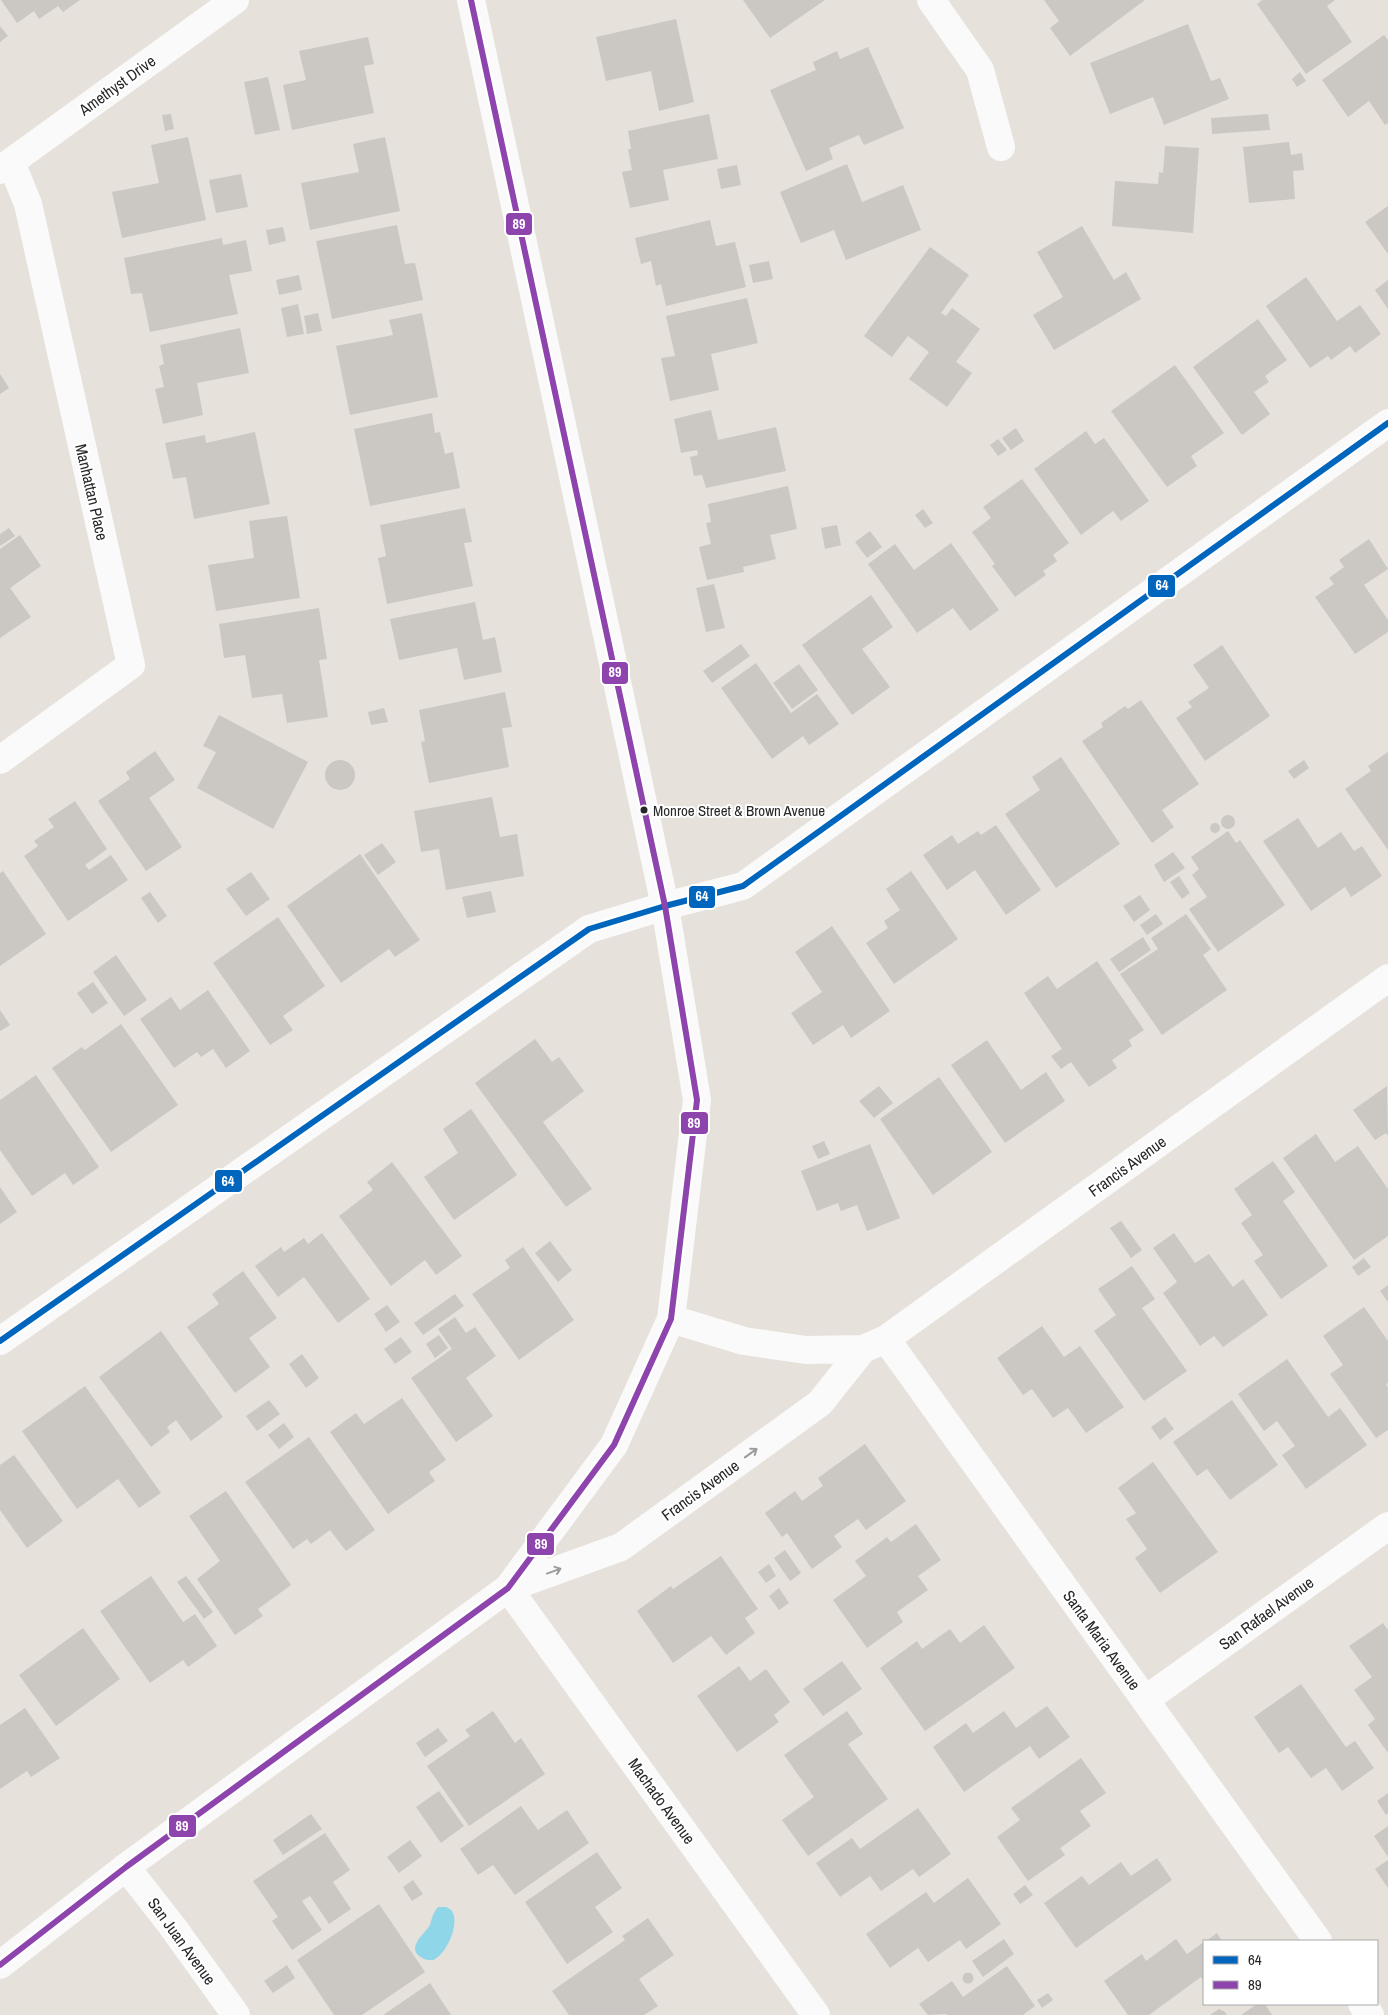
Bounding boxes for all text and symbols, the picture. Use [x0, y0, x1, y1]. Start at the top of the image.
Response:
street label: Amethyst Drive [73, 50, 160, 121]
line badge: 89 [505, 212, 533, 236]
text: 89 [513, 215, 525, 233]
street label: Manhattan Place [70, 442, 114, 542]
line badge: 64 [1147, 574, 1176, 598]
text: 64 [1156, 576, 1169, 594]
line badge: 89 [601, 661, 629, 685]
text: 89 [609, 663, 621, 681]
place label: Monroe Street & Brown Avenue [653, 800, 825, 821]
marker: Monroe Street & Brown Avenue [639, 805, 649, 815]
line badge: 64 [688, 885, 716, 909]
text: 64 [696, 887, 709, 905]
line badge: 89 [680, 1111, 709, 1135]
text: 89 [688, 1114, 700, 1132]
street label: Francis Avenue [1084, 1130, 1170, 1202]
line badge: 64 [214, 1169, 243, 1193]
text: 64 [222, 1172, 235, 1190]
one-way arrow [744, 1448, 758, 1458]
street label: Francis Avenue [657, 1454, 743, 1526]
line badge: 89 [526, 1532, 555, 1556]
text: 89 [535, 1535, 547, 1553]
one-way arrow [545, 1566, 561, 1575]
street label: San Rafael Avenue [1214, 1571, 1318, 1655]
street label: Santa Maria Avenue [1058, 1586, 1146, 1694]
street label: Machado Avenue [623, 1754, 701, 1848]
line badge: 89 [168, 1814, 197, 1838]
text: 89 [176, 1817, 188, 1835]
street label: San Juan Avenue [143, 1893, 221, 1989]
legend [1203, 1940, 1378, 2005]
text: 64 [1248, 1949, 1262, 1970]
text: 89 [1248, 1974, 1262, 1995]

